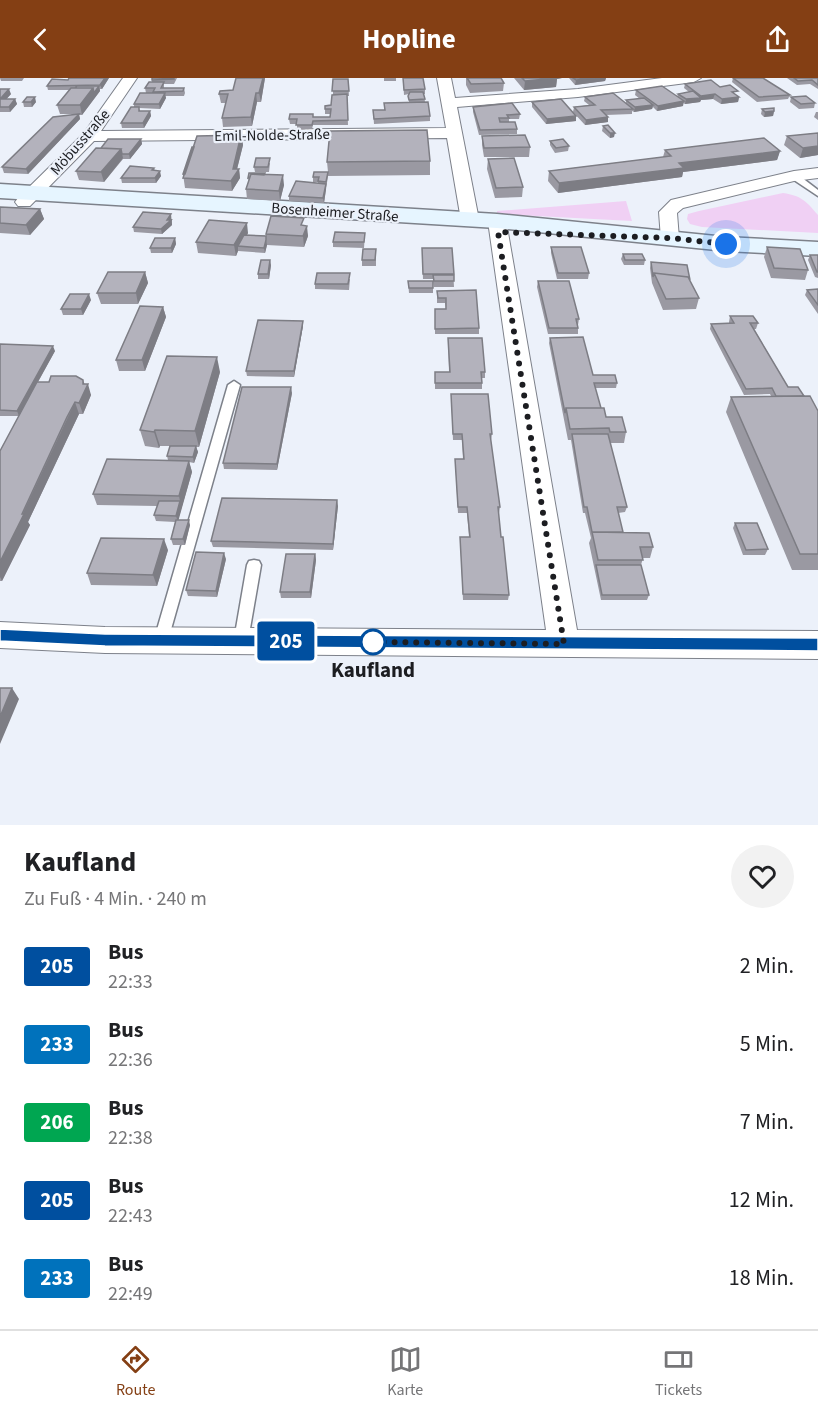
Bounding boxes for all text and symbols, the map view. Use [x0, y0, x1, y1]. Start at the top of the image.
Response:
text: Hopline [362, 20, 456, 59]
icon: back [24, 23, 57, 56]
icon: share [761, 23, 794, 56]
street label: Möbusstraße [46, 105, 115, 180]
street label: Emil-Nolde-Straße [214, 124, 330, 147]
street label: Bosenheimer Straße [271, 198, 399, 227]
your location [711, 229, 741, 259]
line badge: 205 [252, 622, 320, 660]
text: 205 [269, 626, 303, 656]
marker: Kaufland [360, 629, 386, 655]
place label: Kaufland [331, 655, 415, 685]
text: Kaufland [24, 842, 136, 882]
button: heart [731, 845, 794, 908]
text: Zu Fuß · 4 Min. · 240 m [24, 885, 207, 913]
text: Bus [108, 936, 144, 968]
text: 2 Min. [740, 950, 794, 982]
text: 205 [40, 951, 74, 981]
text: 22:33 [108, 968, 153, 996]
text: Bus [108, 1014, 144, 1046]
text: 5 Min. [740, 1028, 794, 1060]
text: 233 [40, 1029, 74, 1059]
text: 22:36 [108, 1046, 153, 1074]
text: Bus [108, 1092, 144, 1124]
text: 7 Min. [740, 1106, 794, 1138]
text: 206 [40, 1107, 74, 1137]
text: 22:38 [108, 1124, 153, 1152]
text: Bus [108, 1170, 144, 1202]
text: 12 Min. [729, 1184, 794, 1216]
text: 205 [40, 1185, 74, 1215]
text: 22:43 [108, 1202, 153, 1230]
text: Bus [108, 1248, 144, 1280]
text: 18 Min. [729, 1262, 794, 1294]
text: 233 [40, 1263, 74, 1293]
text: 22:49 [108, 1280, 153, 1308]
tab: Route [116, 1343, 155, 1401]
tab: Karte [387, 1343, 423, 1401]
tab: Tickets [655, 1343, 702, 1401]

